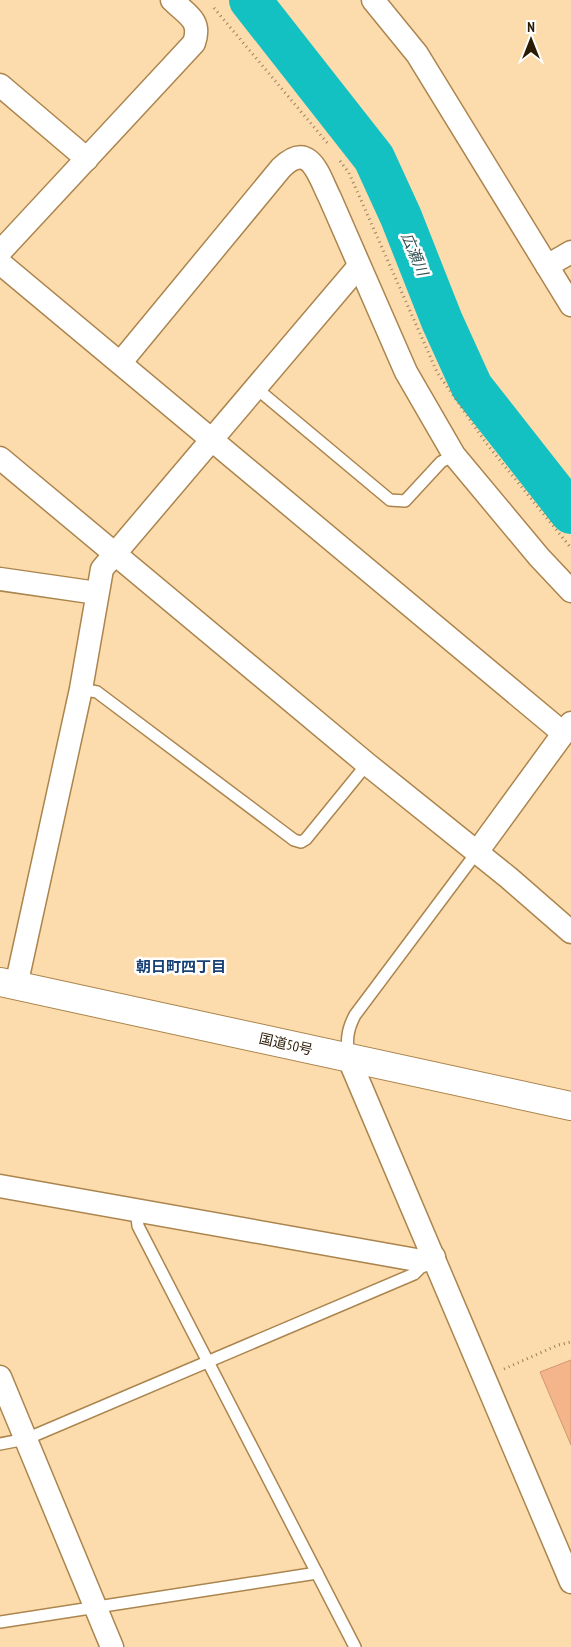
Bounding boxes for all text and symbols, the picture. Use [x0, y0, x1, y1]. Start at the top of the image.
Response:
north arrow [506, 15, 556, 65]
text: N [527, 18, 535, 36]
water label: 広瀬川 [397, 230, 433, 280]
district label: 朝日町四丁目 [136, 957, 226, 976]
street label: 国道50号 [257, 1029, 315, 1059]

